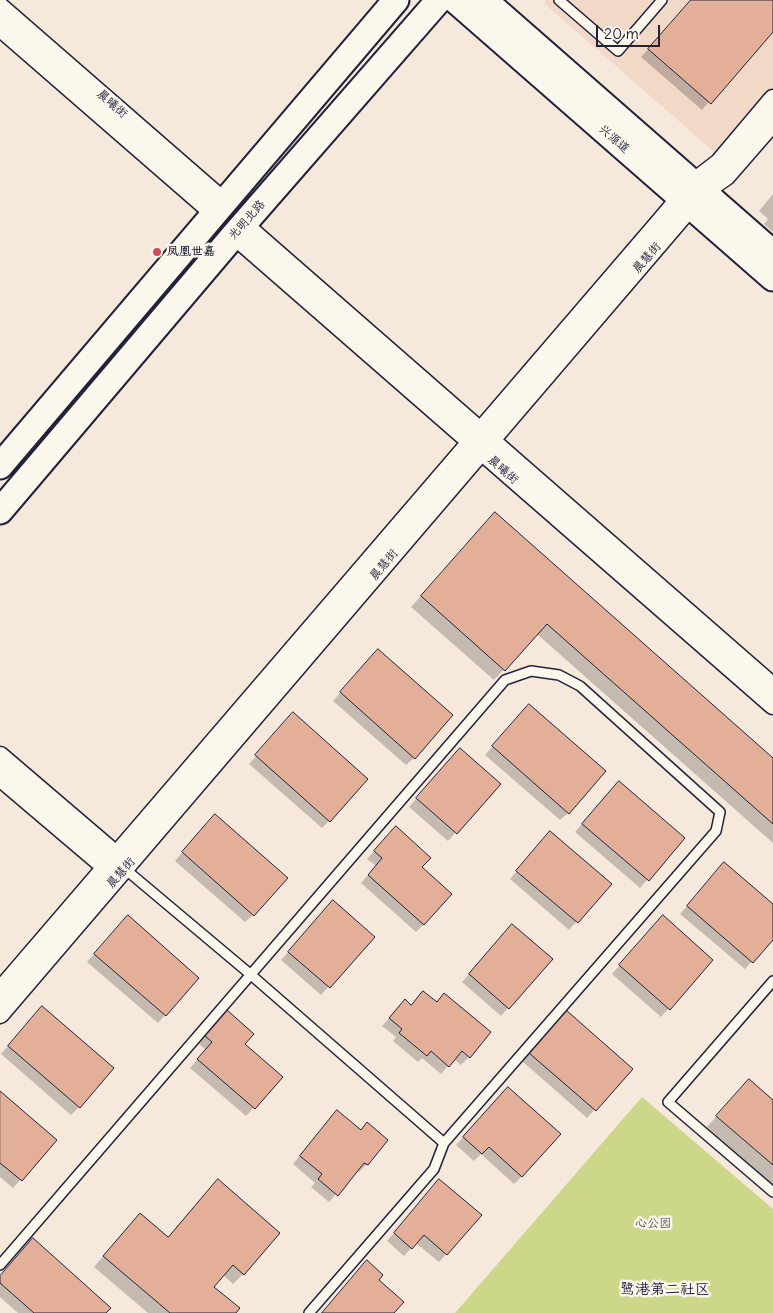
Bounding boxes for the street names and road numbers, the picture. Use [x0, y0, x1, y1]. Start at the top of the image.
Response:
street label: 晨曦街 [94, 87, 130, 121]
street label: 兴源道 [596, 122, 632, 156]
street label: 光明北路 [226, 197, 268, 243]
street label: 晨慧街 [630, 240, 664, 276]
street label: 晨曦街 [485, 453, 521, 487]
street label: 晨慧街 [367, 547, 401, 583]
street label: 晨慧街 [104, 855, 138, 891]

